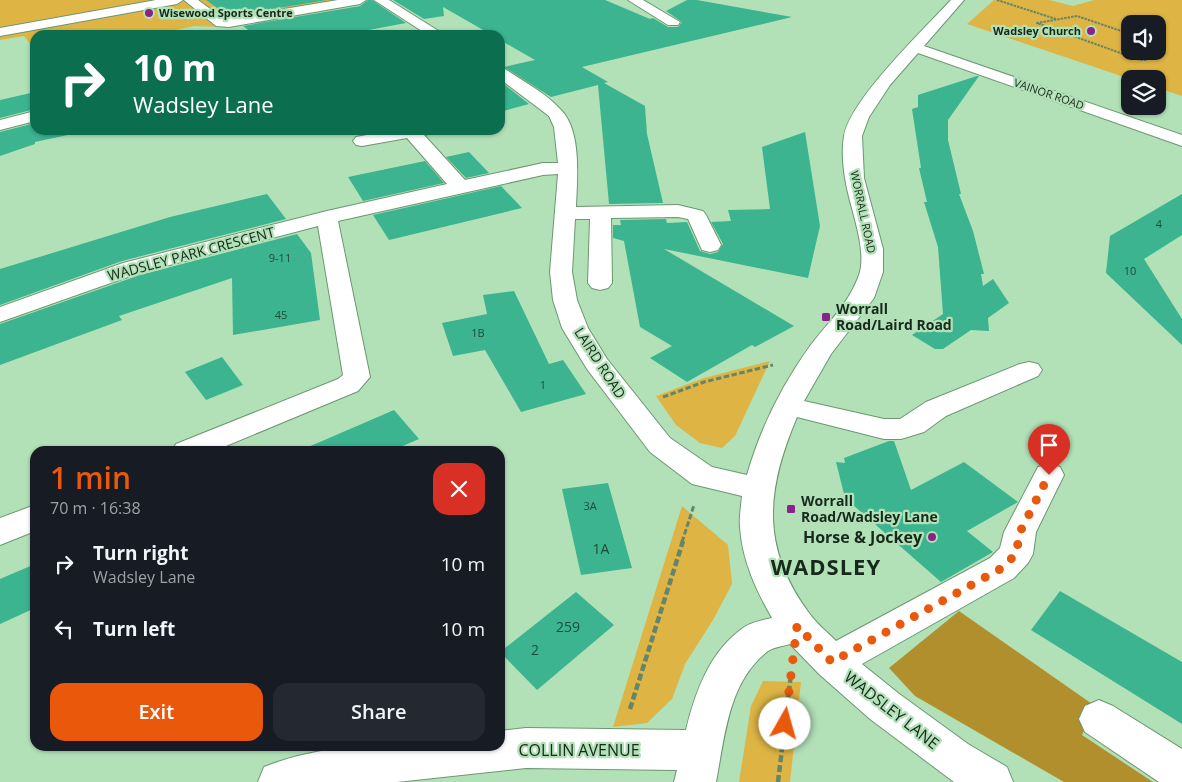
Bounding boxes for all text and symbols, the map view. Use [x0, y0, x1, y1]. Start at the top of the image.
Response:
place label: Wisewood Sports Centre [159, 5, 293, 20]
marker: Wisewood Sports Centre [143, 7, 155, 19]
map controls [1121, 15, 1166, 115]
button: sound [1121, 15, 1166, 60]
place label: Wadsley Church [993, 23, 1081, 38]
marker: Wadsley Church [1085, 25, 1097, 37]
text: 10 m [133, 44, 216, 91]
icon: right [50, 50, 115, 115]
button: layers [1121, 70, 1166, 115]
street label: VAINOR ROAD [1012, 74, 1086, 113]
text: Wadsley Lane [133, 89, 274, 119]
street label: WORRALL ROAD [847, 169, 880, 254]
house number: 4 [1156, 216, 1163, 231]
street label: WADSLEY PARK CRESCENT [105, 222, 277, 285]
house number: 9-11 [269, 250, 291, 265]
house number: 10 [1124, 263, 1136, 278]
place label: Worrall Road/Laird Road [836, 299, 952, 334]
house number: 45 [275, 307, 287, 322]
marker: Worrall Road/Laird Road [820, 311, 832, 323]
street label: LAIRD ROAD [570, 324, 630, 402]
house number: 1B [471, 325, 485, 340]
house number: 1 [540, 377, 546, 392]
pin [1028, 424, 1070, 475]
icon: arrive [1035, 431, 1063, 459]
text: 1 min [50, 457, 131, 498]
button: close [433, 463, 485, 515]
place label: Worrall Road/Wadsley Lane [801, 491, 938, 526]
text: 70 m · 16:38 [50, 497, 141, 519]
house number: 3A [583, 498, 597, 513]
marker: Worrall Road/Wadsley Lane [785, 503, 797, 515]
place label: Horse & Jockey [803, 526, 923, 548]
marker: Horse & Jockey [926, 531, 938, 543]
house number: 1A [593, 539, 610, 558]
text: Turn right [93, 540, 188, 566]
icon: right [50, 550, 78, 578]
text: 10 m [441, 551, 485, 577]
district label: WADSLEY [771, 551, 881, 581]
text: Wadsley Lane [93, 566, 195, 588]
icon: left [50, 615, 78, 643]
text: Turn left [93, 616, 175, 642]
text: 10 m [441, 616, 485, 642]
house number: 259 [556, 617, 580, 636]
house number: 2 [531, 640, 539, 659]
street label: WADSLEY LANE [840, 666, 944, 754]
button: Exit [50, 683, 263, 741]
button: Share [273, 683, 485, 741]
position arrow [758, 697, 810, 749]
street label: COLLIN AVENUE [518, 739, 640, 761]

